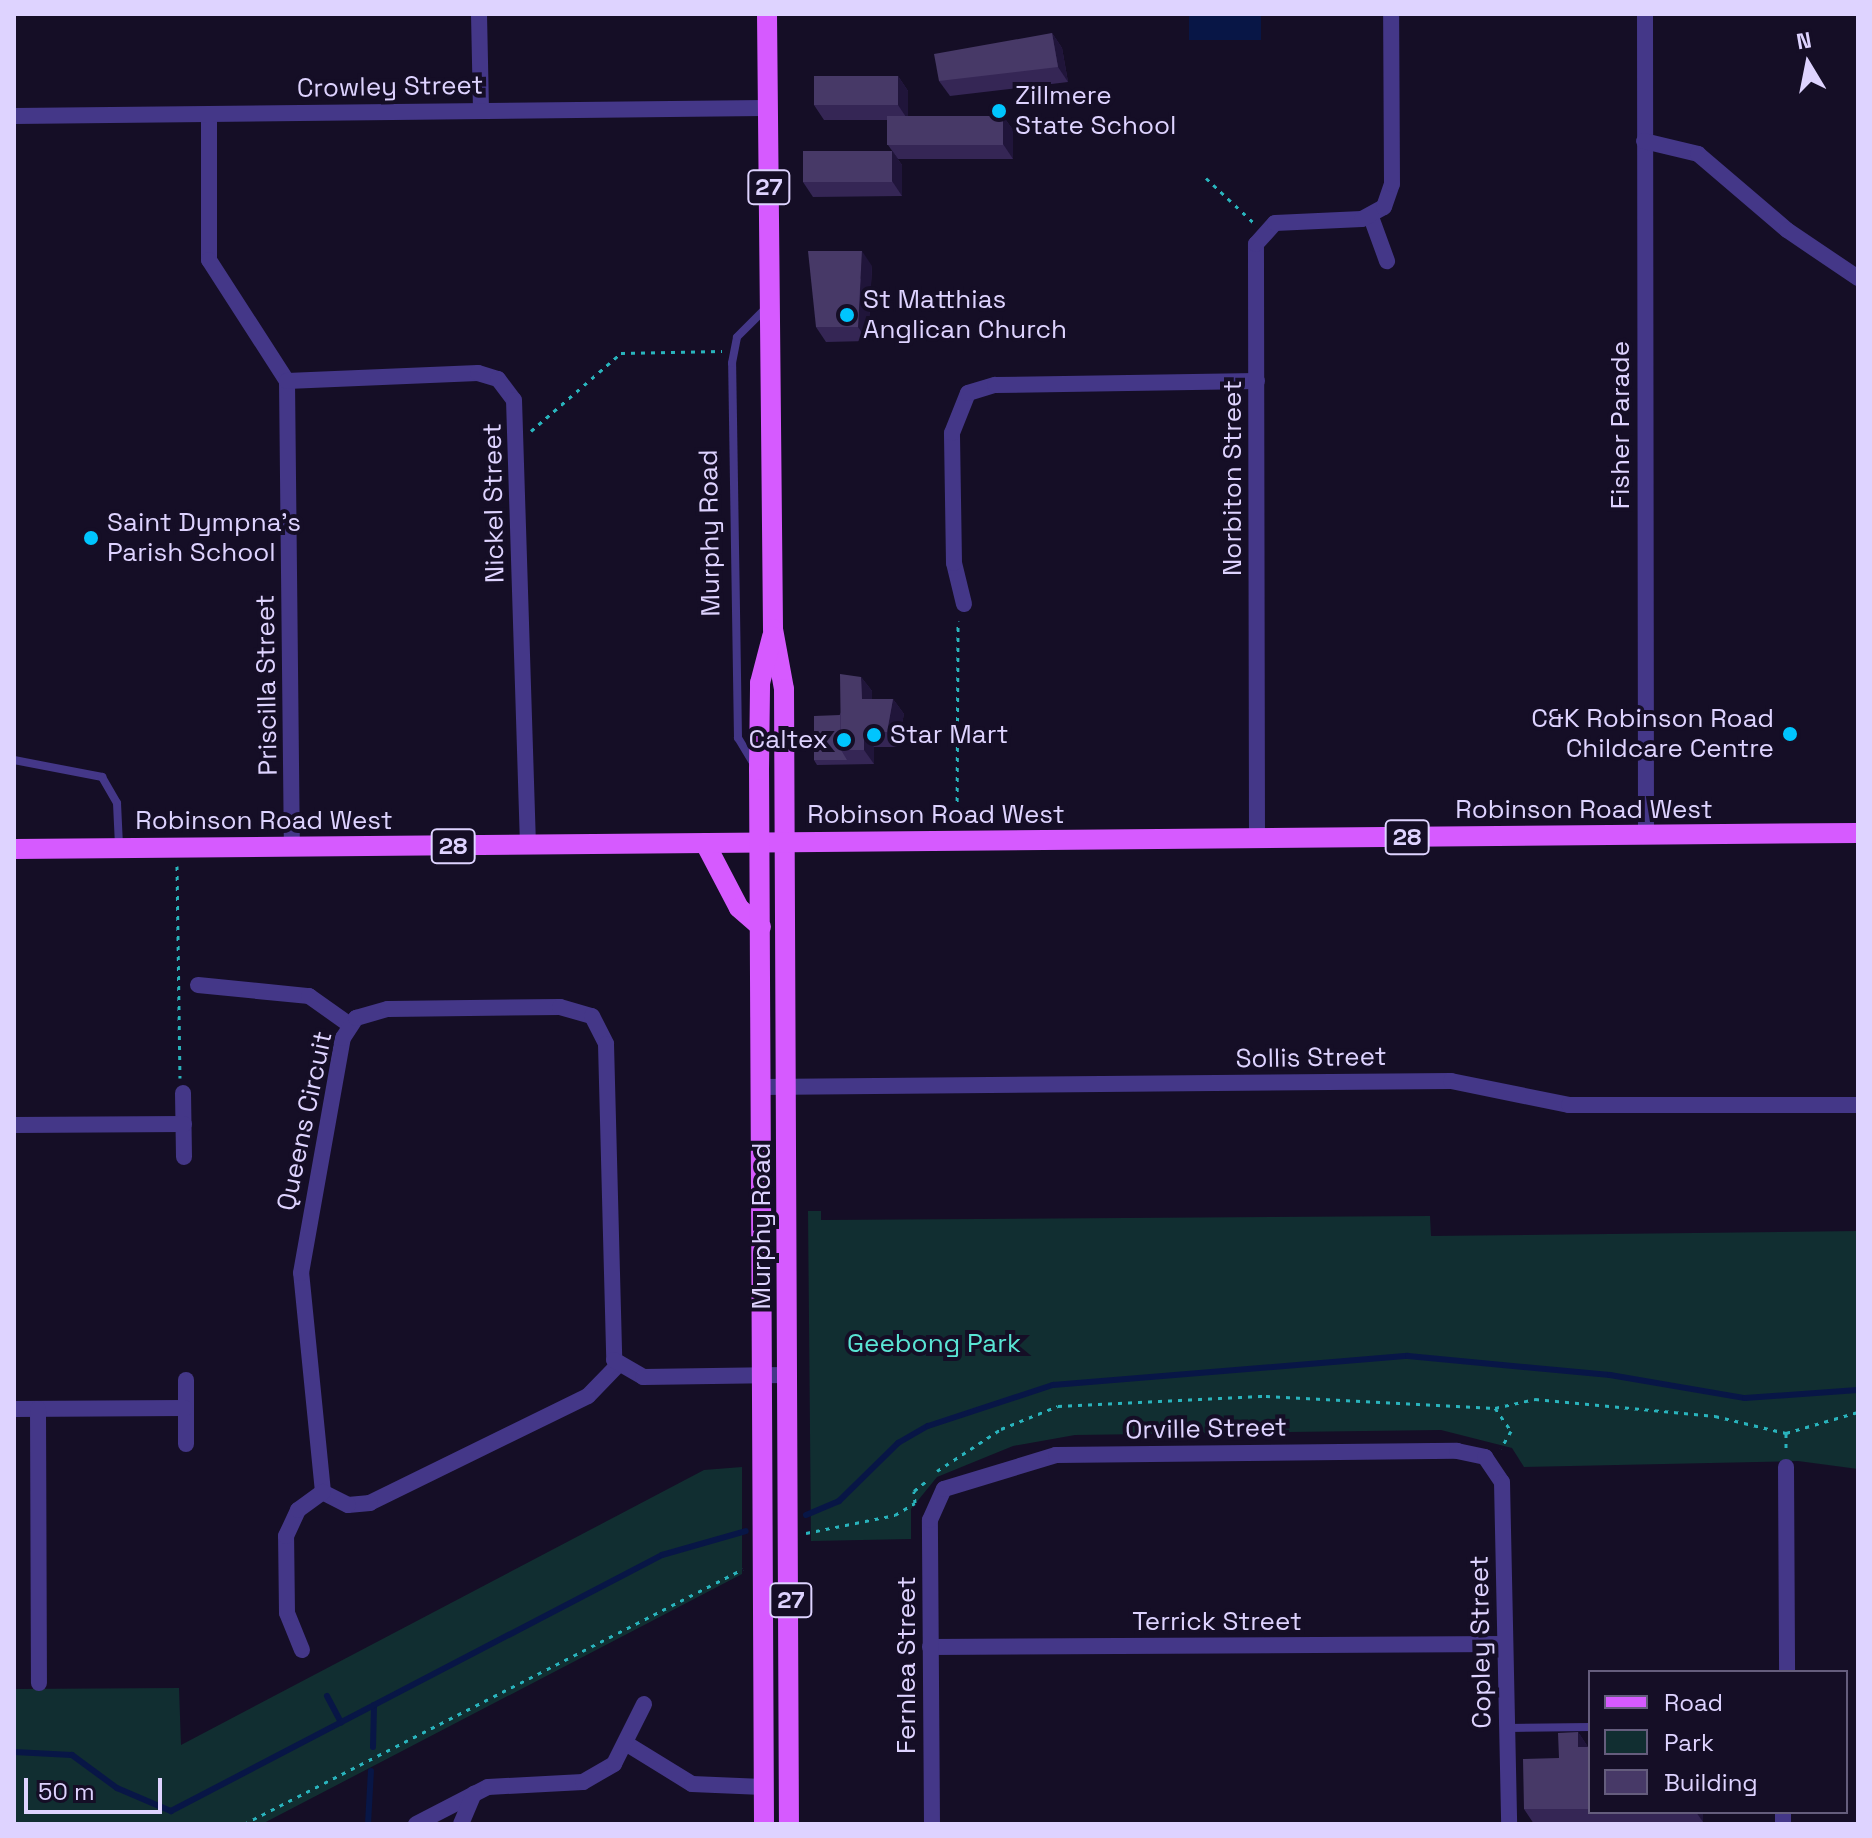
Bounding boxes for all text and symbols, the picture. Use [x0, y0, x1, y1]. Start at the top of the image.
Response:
north arrow [1768, 24, 1848, 104]
text: N [1794, 25, 1814, 55]
street label: Crowley Street [296, 70, 484, 104]
place label: Zillmere State School [1015, 80, 1176, 142]
marker: Zillmere State School [990, 102, 1008, 120]
road number: 27 [747, 167, 791, 207]
place label: St Matthias Anglican Church [863, 284, 1067, 346]
marker: St Matthias Anglican Church [838, 306, 856, 324]
street label: Fisher Parade [1605, 341, 1637, 509]
street label: Norbiton Street [1217, 380, 1249, 576]
street label: Nickel Street [477, 423, 511, 583]
street label: Murphy Road [693, 449, 727, 617]
place label: Saint Dympna's Parish School [107, 507, 301, 568]
marker: Saint Dympna's Parish School [82, 529, 100, 547]
street label: Priscilla Street [250, 594, 284, 776]
place label: C&K Robinson Road Childcare Centre [1531, 703, 1774, 764]
place label: Star Mart [890, 719, 1008, 751]
place label: Caltex [749, 724, 828, 756]
marker: C&K Robinson Road Childcare Centre [1781, 725, 1799, 743]
marker: Star Mart [865, 726, 883, 744]
marker: Caltex [835, 731, 853, 749]
street label: Robinson Road West [1455, 794, 1713, 826]
street label: Robinson Road West [807, 799, 1065, 831]
street label: Robinson Road West [135, 805, 393, 837]
road number: 28 [1383, 817, 1431, 857]
road number: 28 [429, 826, 477, 866]
street label: Queens Circuit [271, 1028, 339, 1214]
street label: Sollis Street [1235, 1041, 1387, 1075]
street label: Murphy Road [746, 1142, 778, 1310]
park label: Geebong Park [847, 1328, 1021, 1360]
street label: Orville Street [1125, 1412, 1287, 1446]
street label: Copley Street [1464, 1555, 1498, 1729]
street label: Fernlea Street [891, 1576, 923, 1754]
road number: 27 [769, 1580, 813, 1620]
street label: Terrick Street [1132, 1606, 1302, 1638]
legend [1588, 1670, 1848, 1814]
text: Road [1664, 1687, 1723, 1718]
text: Park [1664, 1727, 1714, 1758]
scale bar [28, 1762, 166, 1812]
text: Building [1664, 1767, 1758, 1798]
text: 50 m [38, 1776, 95, 1807]

